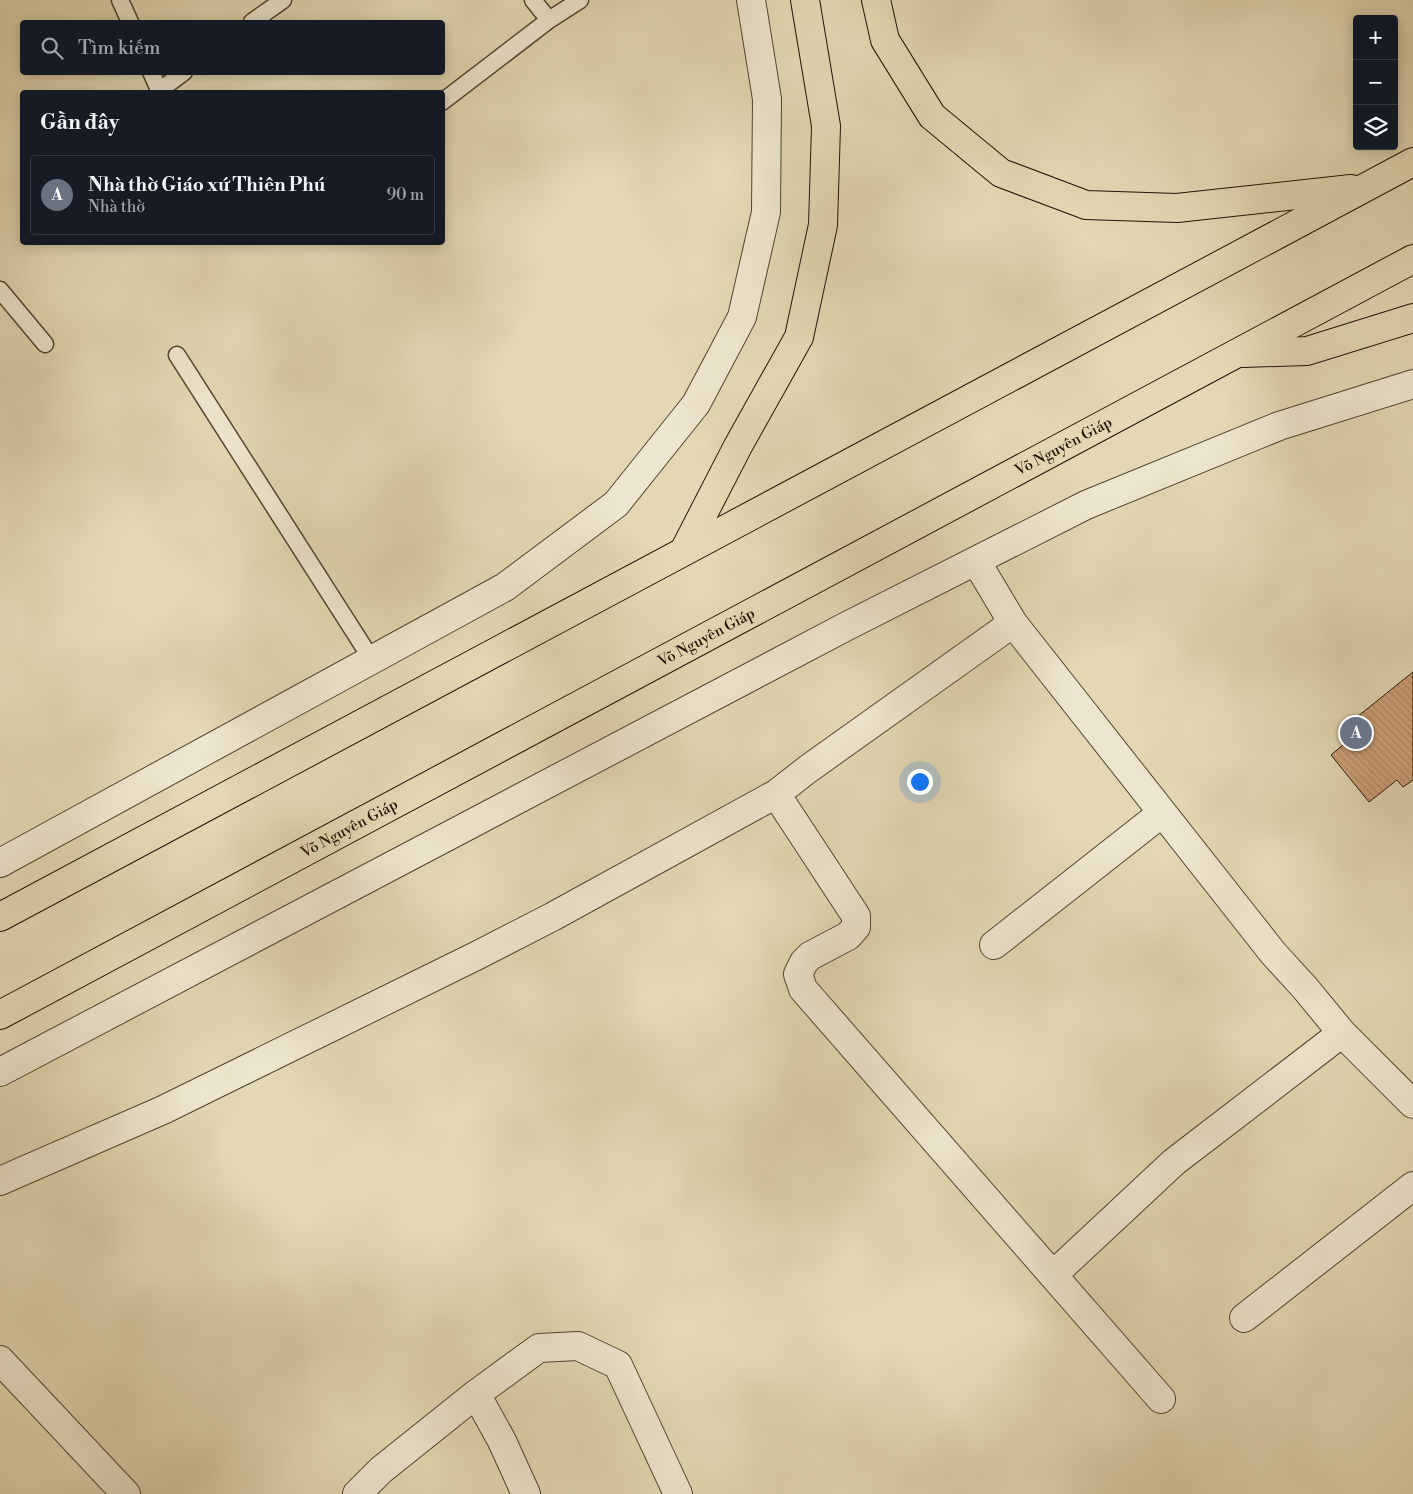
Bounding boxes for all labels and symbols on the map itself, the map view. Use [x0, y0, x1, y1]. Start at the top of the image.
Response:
street label: Võ Nguyên Giáp [1011, 413, 1115, 481]
street label: Võ Nguyên Giáp [654, 604, 758, 672]
pin: A [1340, 714, 1372, 752]
your location [907, 769, 933, 795]
street label: Võ Nguyên Giáp [297, 795, 401, 863]

